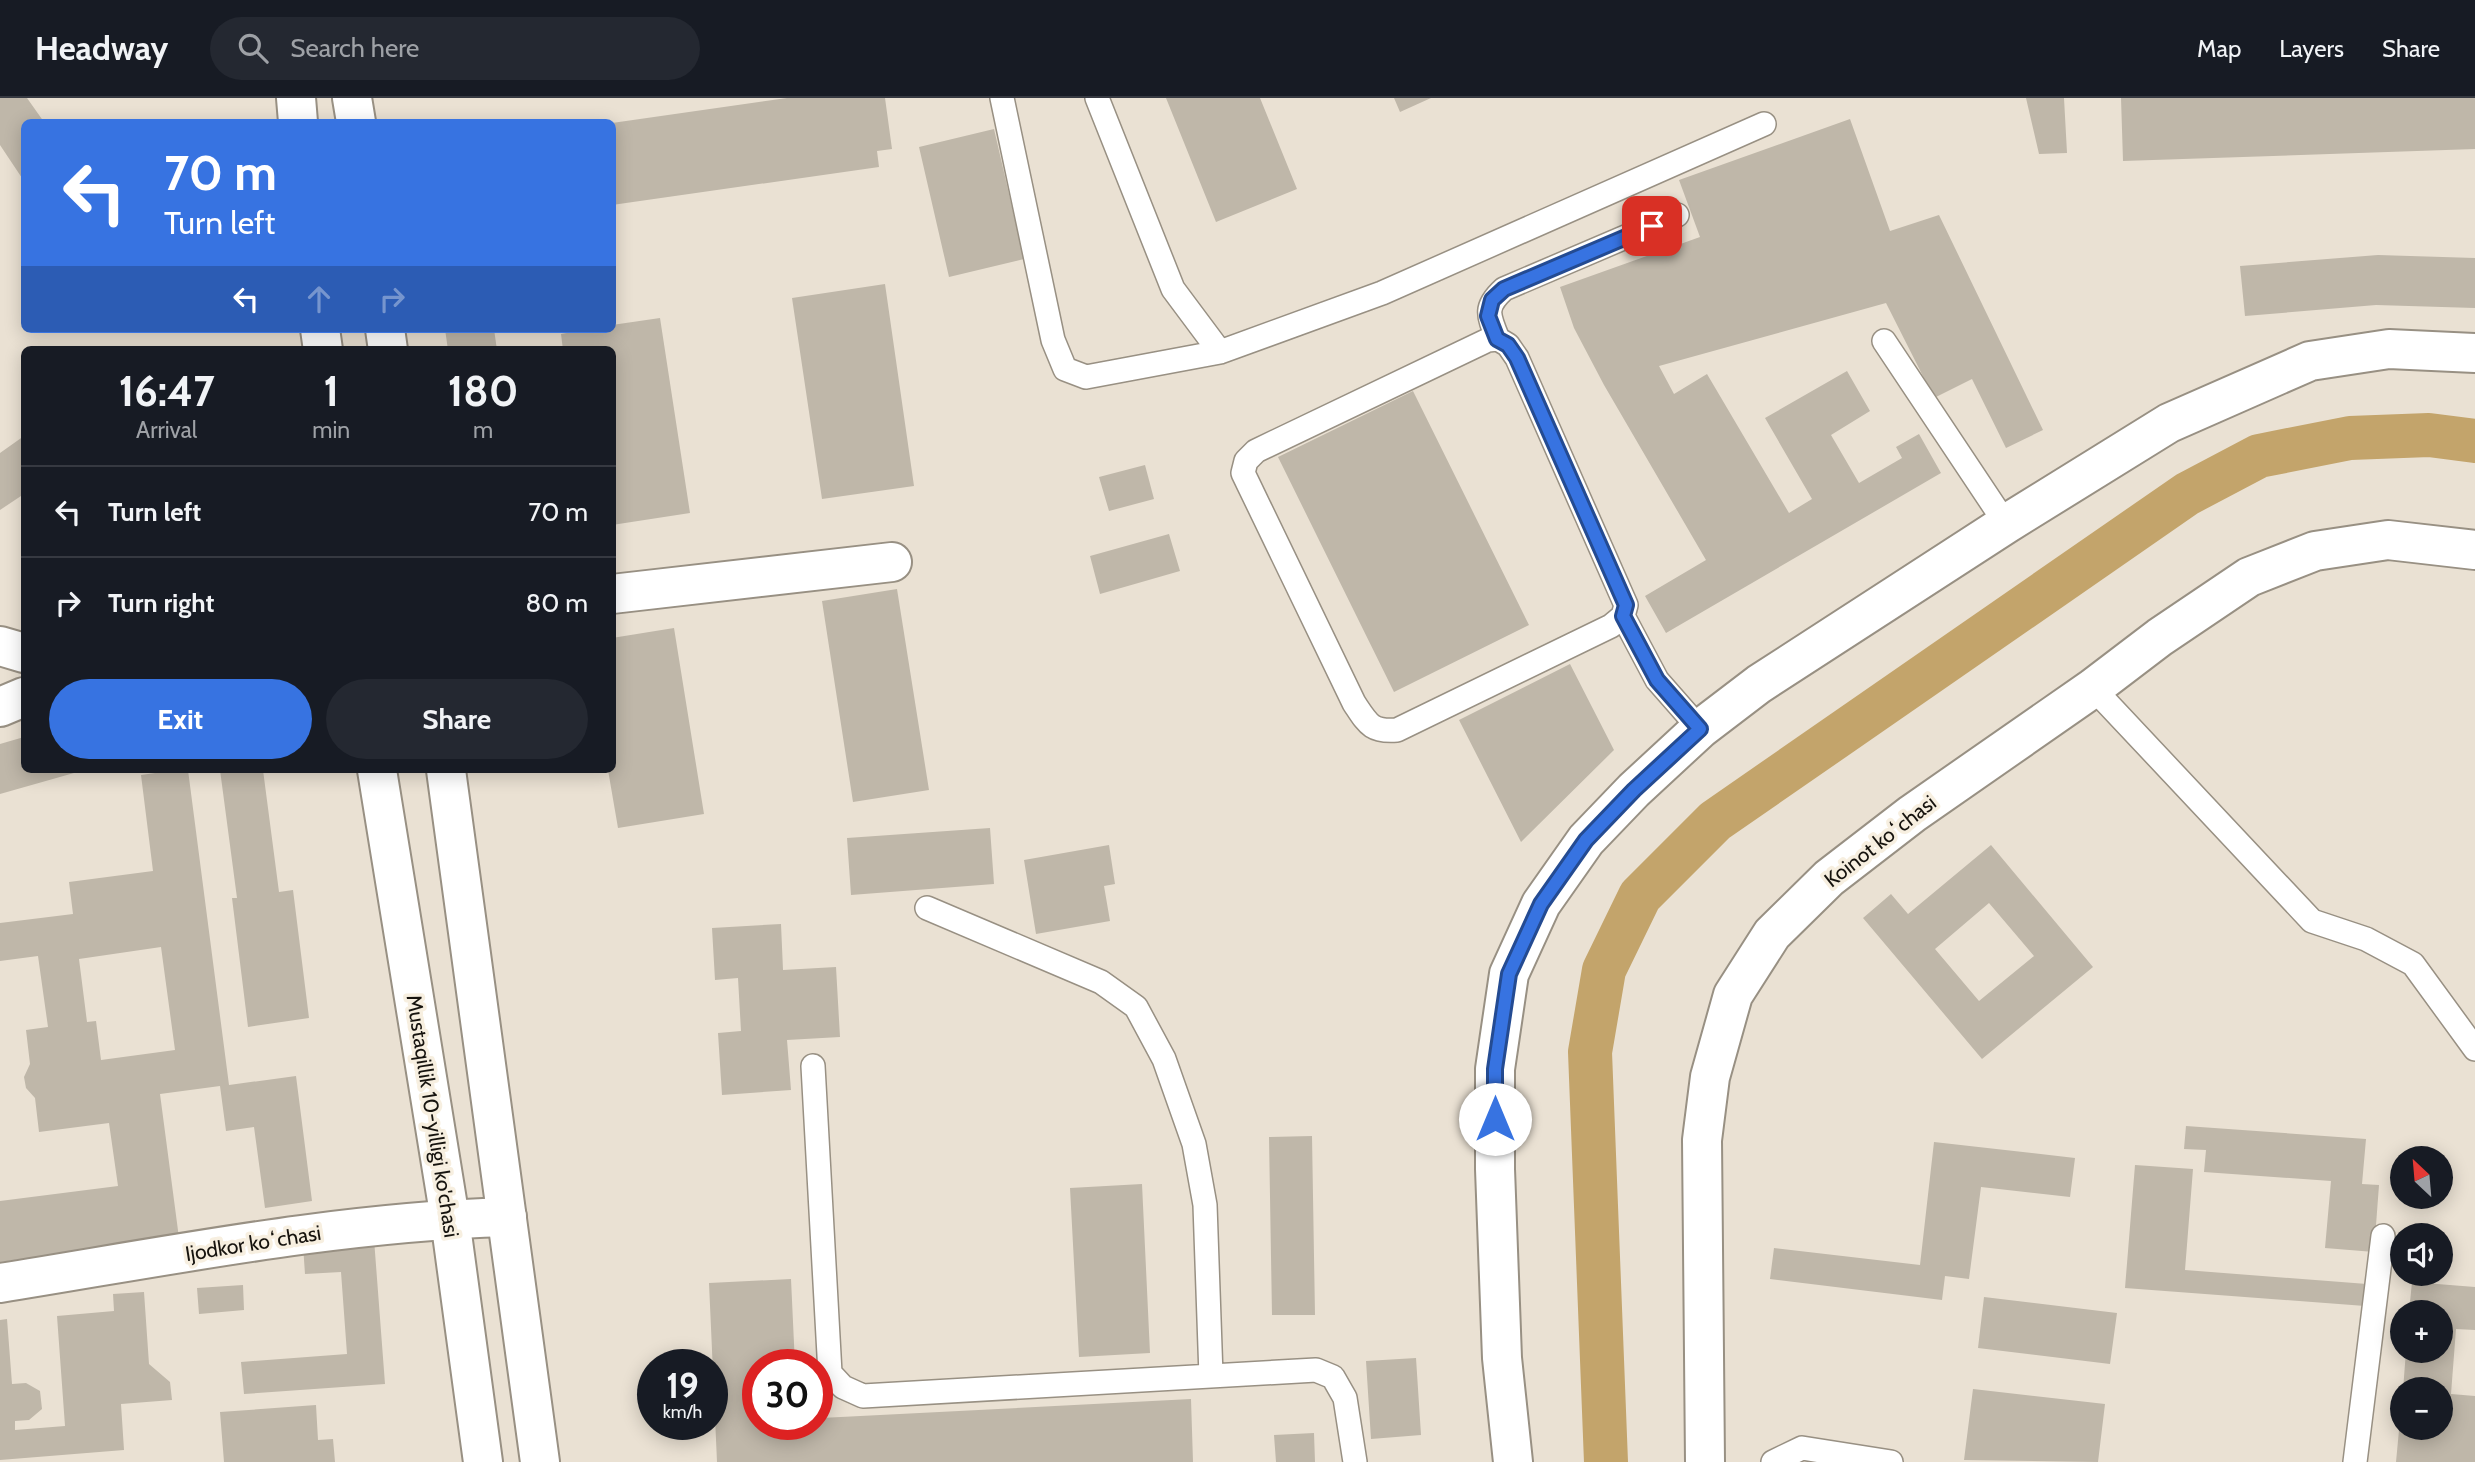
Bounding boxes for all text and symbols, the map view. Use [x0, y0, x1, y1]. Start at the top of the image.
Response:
search box [210, 17, 700, 80]
text: Headway [35, 28, 168, 68]
icon: search [234, 29, 272, 67]
text: Search here [290, 32, 419, 64]
text: Map [2197, 34, 2241, 63]
text: Layers [2279, 34, 2344, 63]
text: Share [2382, 34, 2440, 63]
text: 70 m [164, 143, 277, 202]
icon: left [49, 147, 140, 238]
pin [1622, 196, 1682, 256]
text: Turn left [164, 203, 275, 242]
icon: arrive [1633, 207, 1671, 245]
icon: left [227, 280, 265, 318]
icon: ahead [300, 280, 338, 318]
icon: right [373, 280, 411, 318]
text: 16:47 [119, 365, 215, 417]
text: 1 [323, 365, 339, 417]
text: 180 [448, 365, 518, 417]
text: Arrival [136, 416, 197, 444]
text: min [312, 416, 350, 444]
text: m [473, 416, 493, 444]
icon: left [49, 493, 87, 531]
text: Turn left [108, 496, 201, 528]
text: 70 m [528, 496, 588, 528]
icon: right [49, 584, 87, 622]
text: Turn right [108, 587, 214, 619]
text: 80 m [525, 587, 588, 619]
button: Exit [49, 679, 312, 759]
button: Share [326, 679, 588, 759]
street label: Koinot koʻchasi [1819, 790, 1941, 892]
street label: Mustaqillik 10-yilligi ko'chasi [401, 993, 465, 1239]
position arrow [1458, 1082, 1532, 1156]
north arrow [2390, 1146, 2454, 1209]
map controls [2390, 1146, 2453, 1440]
street label: Ijodkor koʻchasi [183, 1220, 323, 1267]
button: sound [2390, 1223, 2453, 1286]
button: + [2390, 1300, 2453, 1363]
speed limit sign: 30 [742, 1349, 833, 1440]
text: 19 [666, 1364, 699, 1407]
button: − [2390, 1377, 2453, 1440]
text: km/h [663, 1401, 702, 1423]

